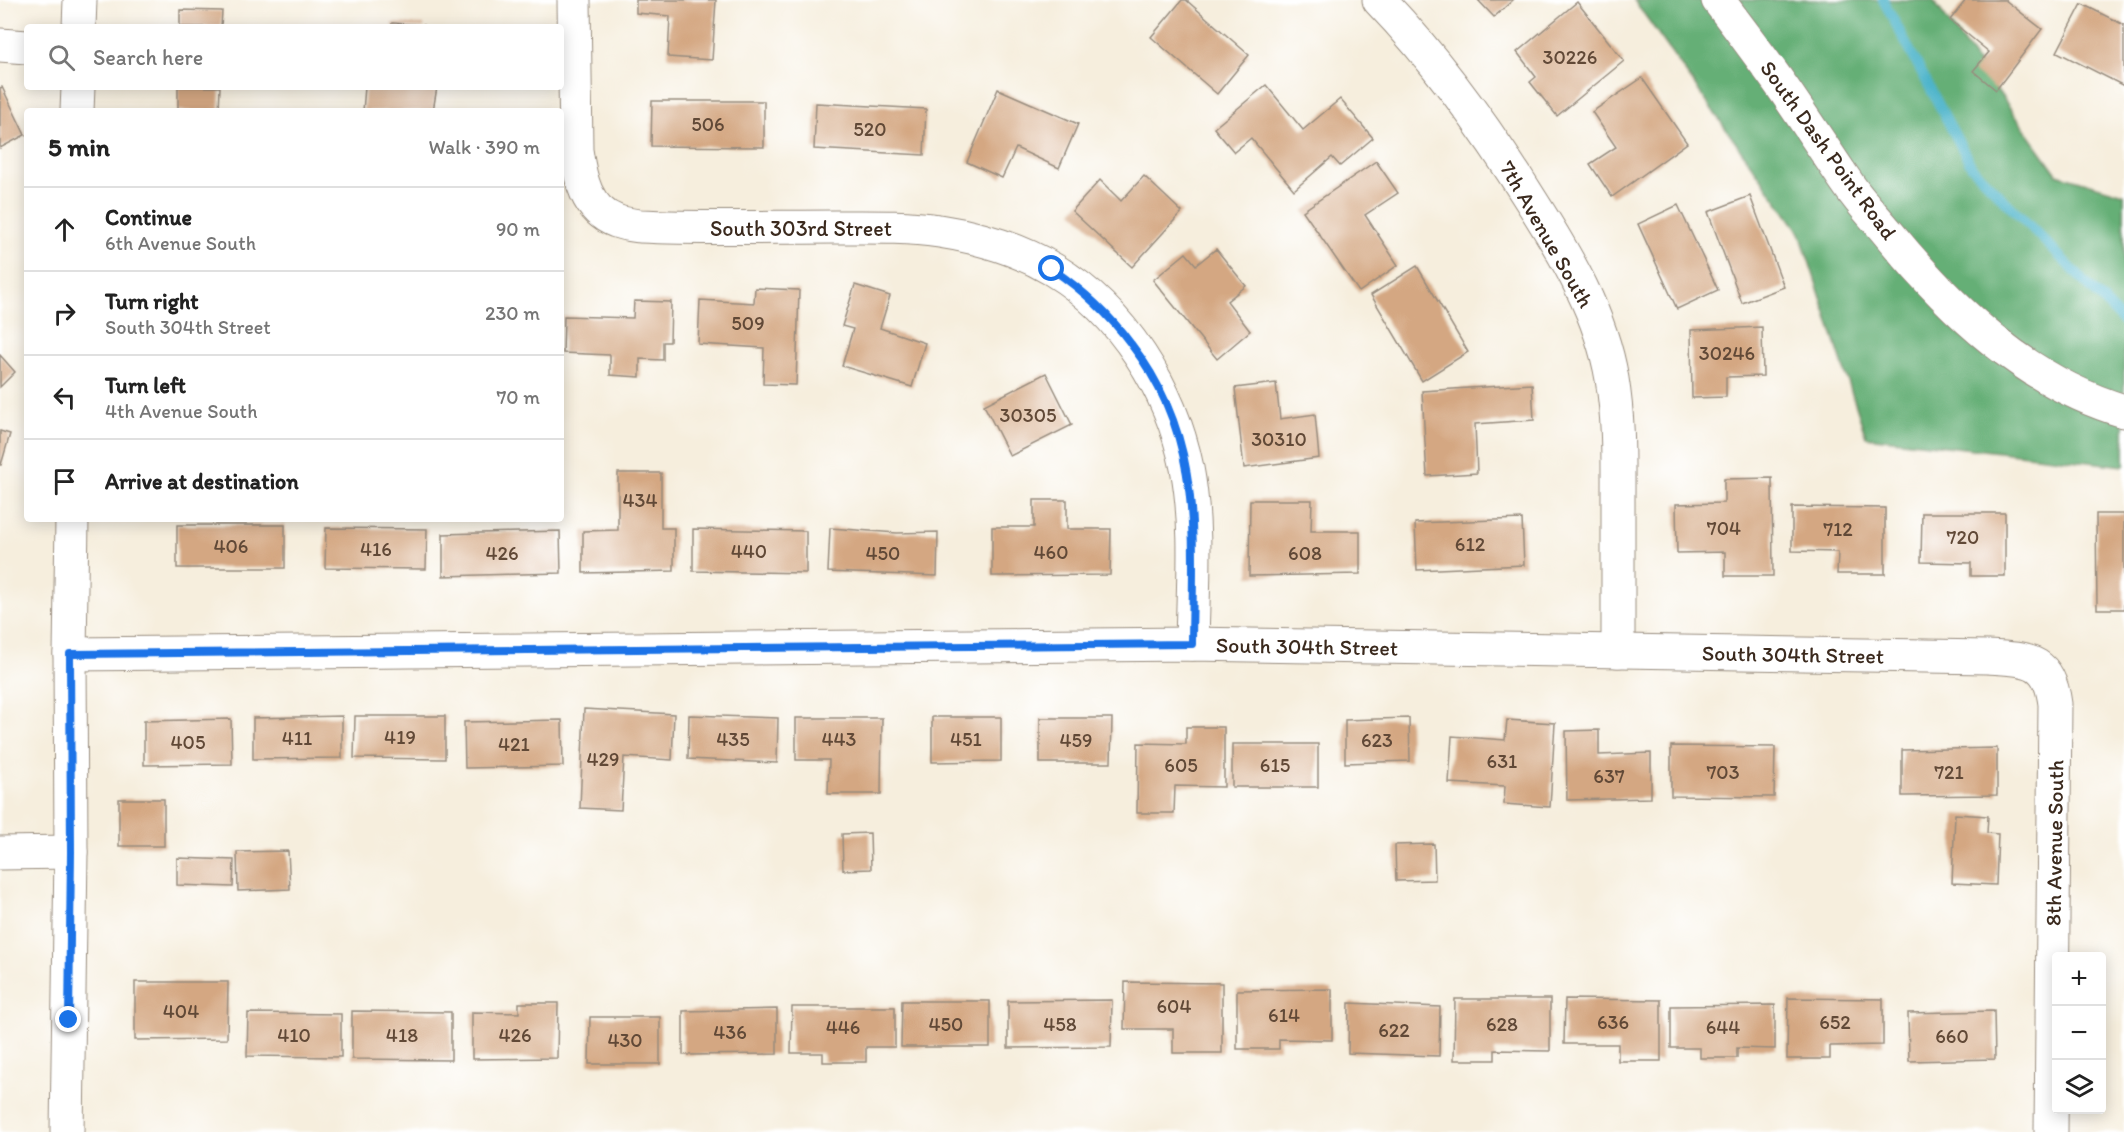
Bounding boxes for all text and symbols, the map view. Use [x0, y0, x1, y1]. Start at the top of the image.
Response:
search box [24, 24, 564, 90]
icon: search [45, 41, 78, 74]
text: Search here [93, 44, 203, 71]
house number: 30226 [1543, 45, 1597, 69]
street label: South Dash Point Road [1755, 55, 1903, 245]
house number: 506 [691, 112, 725, 136]
house number: 520 [853, 117, 887, 141]
text: 5 min [48, 131, 110, 163]
text: Walk · 390 m [429, 135, 540, 159]
street label: 7th Avenue South [1494, 156, 1600, 313]
text: Continue [105, 204, 192, 231]
icon: ahead [48, 213, 81, 246]
street label: South 303rd Street [710, 215, 892, 242]
text: 90 m [496, 217, 540, 241]
text: 6th Avenue South [105, 231, 256, 255]
route start [1038, 255, 1064, 281]
text: Turn right [105, 288, 199, 315]
icon: right [48, 297, 81, 330]
text: 230 m [485, 301, 540, 325]
house number: 509 [731, 311, 765, 335]
text: South 304th Street [105, 315, 271, 339]
house number: 30246 [1699, 341, 1755, 365]
text: Turn left [105, 372, 186, 399]
icon: left [48, 381, 81, 414]
text: 70 m [496, 385, 540, 409]
text: 4th Avenue South [105, 399, 257, 423]
house number: 30305 [1000, 403, 1056, 427]
house number: 30310 [1251, 427, 1307, 451]
icon: arrive [48, 465, 81, 498]
text: Arrive at destination [105, 468, 299, 495]
house number: 434 [623, 488, 657, 512]
house number: 704 [1707, 516, 1741, 540]
house number: 712 [1823, 517, 1853, 541]
house number: 720 [1947, 525, 1979, 549]
house number: 612 [1455, 532, 1486, 556]
house number: 406 [214, 534, 248, 558]
house number: 416 [360, 537, 392, 561]
house number: 440 [731, 539, 767, 563]
house number: 460 [1034, 540, 1068, 564]
house number: 426 [485, 541, 519, 565]
house number: 450 [866, 541, 900, 565]
house number: 608 [1288, 541, 1322, 565]
street label: South 304th Street [1216, 631, 1398, 662]
street label: South 304th Street [1702, 639, 1884, 670]
house number: 419 [384, 725, 416, 749]
house number: 411 [282, 726, 312, 750]
house number: 435 [716, 727, 750, 751]
house number: 443 [822, 727, 857, 751]
house number: 451 [950, 727, 982, 751]
house number: 459 [1060, 728, 1092, 752]
house number: 623 [1361, 728, 1393, 752]
house number: 405 [171, 730, 205, 754]
house number: 421 [498, 732, 530, 756]
house number: 429 [587, 747, 620, 771]
house number: 631 [1487, 749, 1517, 773]
house number: 605 [1164, 753, 1198, 777]
house number: 615 [1260, 753, 1290, 777]
house number: 703 [1706, 760, 1740, 784]
house number: 721 [1934, 760, 1964, 784]
street label: 8th Avenue South [2040, 760, 2069, 926]
house number: 637 [1593, 764, 1625, 788]
map controls [2052, 952, 2106, 1114]
button: + [2052, 952, 2106, 1006]
house number: 604 [1157, 994, 1191, 1018]
house number: 404 [163, 999, 199, 1023]
house number: 614 [1268, 1003, 1300, 1027]
route end [55, 1006, 81, 1032]
button: − [2052, 1006, 2106, 1060]
house number: 636 [1597, 1010, 1629, 1034]
house number: 652 [1819, 1010, 1851, 1034]
house number: 450 [929, 1012, 963, 1036]
house number: 458 [1043, 1012, 1077, 1036]
house number: 628 [1486, 1012, 1518, 1036]
house number: 446 [826, 1015, 860, 1039]
house number: 644 [1706, 1015, 1740, 1039]
house number: 622 [1378, 1018, 1410, 1042]
house number: 436 [713, 1020, 747, 1044]
house number: 410 [277, 1023, 311, 1047]
house number: 418 [386, 1023, 418, 1047]
house number: 426 [498, 1023, 532, 1047]
house number: 660 [1935, 1024, 1969, 1048]
house number: 430 [607, 1028, 643, 1052]
button: layers [2052, 1060, 2106, 1114]

